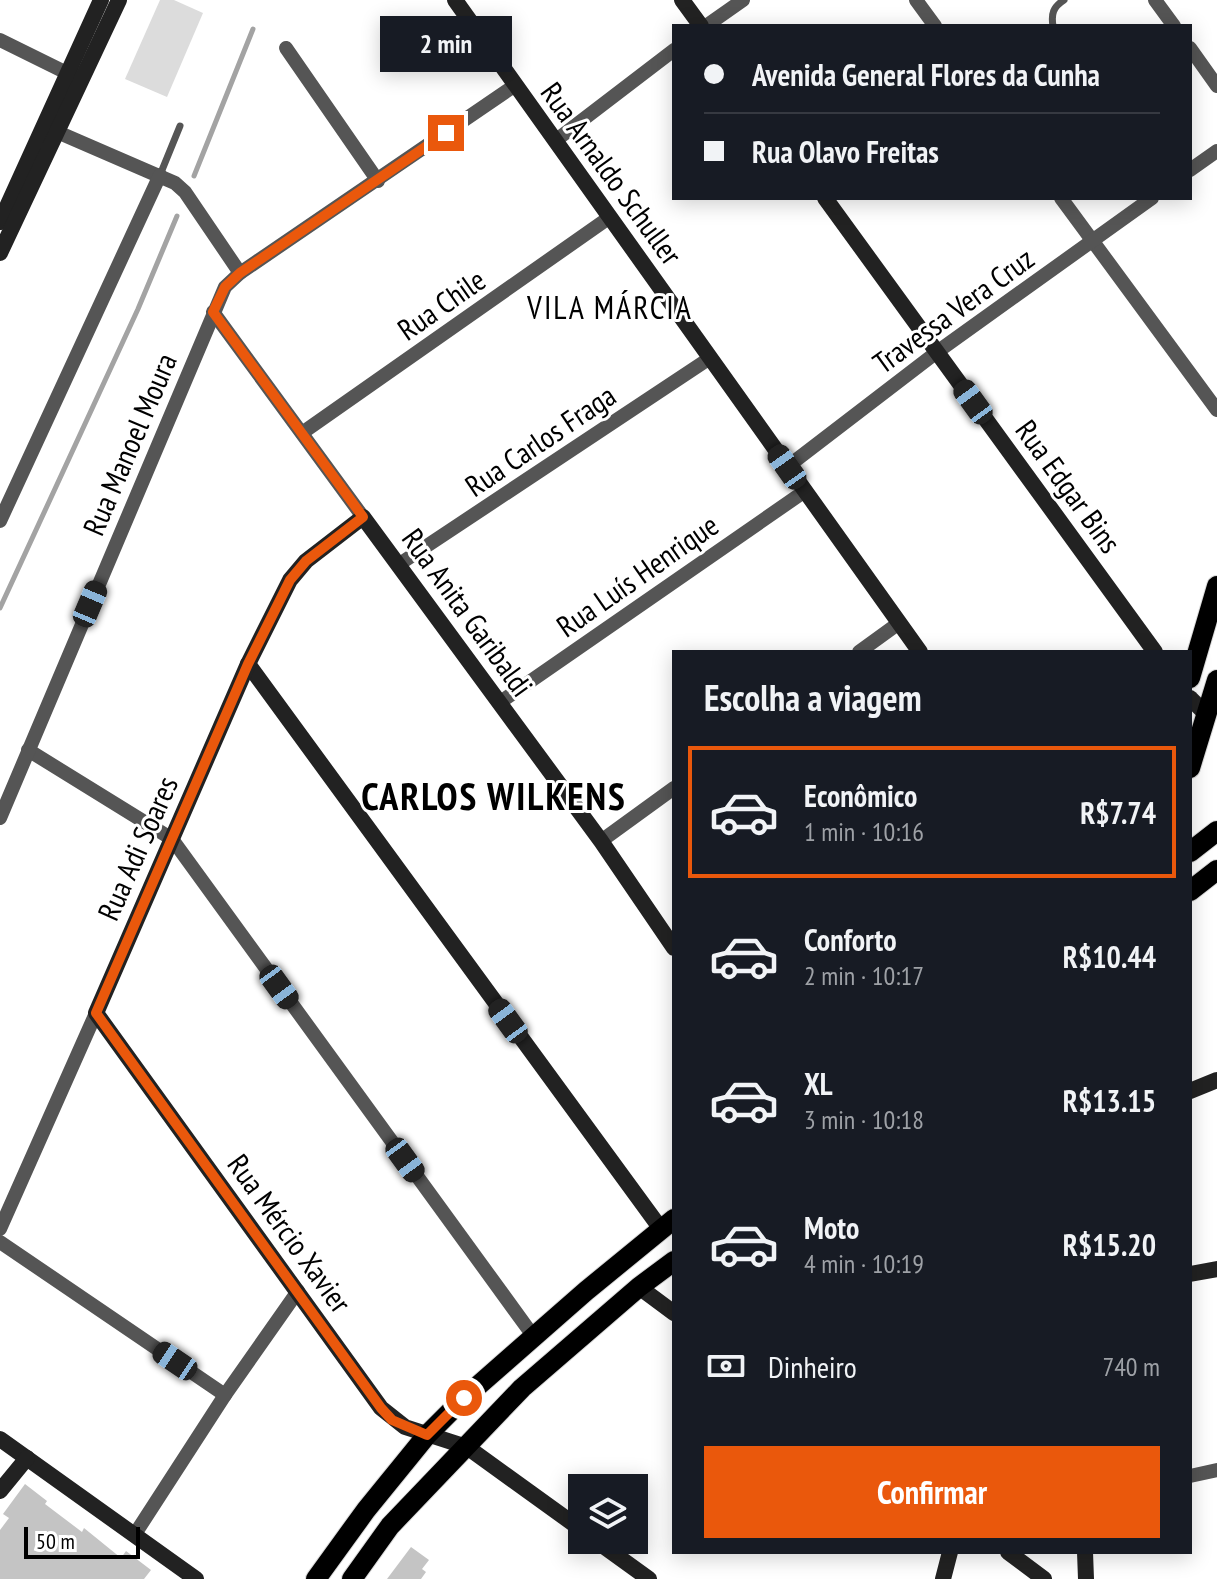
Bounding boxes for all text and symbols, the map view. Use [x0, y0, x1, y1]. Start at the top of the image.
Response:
callout: 2 min [380, 17, 512, 73]
text: 2 min [420, 27, 472, 60]
text: Avenida General Flores da Cunha [752, 55, 1100, 94]
street label: Rua Arnaldo Schuller [533, 74, 692, 273]
route end [428, 115, 464, 151]
text: Rua Olavo Freitas [752, 132, 939, 171]
street label: Travessa Vera Cruz [865, 238, 1041, 382]
street label: Rua Chile [389, 260, 493, 348]
district label: VILA MÁRCIA [526, 286, 693, 328]
street label: Rua Manoel Moura [73, 347, 185, 541]
street label: Rua Carlos Fraga [457, 375, 623, 505]
car [949, 376, 997, 428]
street label: Rua Edgar Bins [1008, 412, 1130, 560]
car [763, 440, 811, 494]
street label: Rua Luís Henrique [549, 505, 725, 645]
street label: Rua Anita Garibaldi [394, 520, 542, 704]
car [70, 577, 110, 631]
text: Escolha a viagem [704, 674, 922, 721]
street label: Rua Adi Soares [88, 770, 186, 926]
district label: CARLOS WILKENS [361, 771, 627, 820]
icon: car [708, 776, 780, 848]
text: Econômico [804, 776, 917, 815]
text: R$7.74 [1080, 793, 1156, 832]
text: 1 min · 10:16 [804, 815, 924, 848]
icon: car [708, 920, 780, 992]
text: Conforto [804, 920, 897, 959]
text: R$10.44 [1063, 937, 1156, 976]
text: 2 min · 10:17 [804, 959, 924, 992]
car [255, 961, 303, 1013]
car [484, 995, 532, 1047]
icon: car [708, 1064, 780, 1136]
text: XL [804, 1064, 833, 1103]
text: R$13.15 [1063, 1081, 1156, 1120]
text: 3 min · 10:18 [804, 1103, 924, 1136]
car [381, 1134, 429, 1186]
street label: Rua Mércio Xavier [219, 1146, 361, 1321]
icon: car [708, 1208, 780, 1280]
text: Moto [804, 1208, 859, 1247]
text: R$15.20 [1063, 1225, 1156, 1264]
text: 4 min · 10:19 [804, 1247, 924, 1280]
car [148, 1338, 202, 1384]
icon: cash [704, 1344, 748, 1388]
text: Dinheiro [768, 1347, 857, 1386]
text: 740 m [1102, 1350, 1160, 1383]
route start [446, 1380, 482, 1416]
button: Confirmar [704, 1446, 1160, 1538]
map controls [568, 1474, 648, 1554]
button: layers [568, 1474, 648, 1554]
scale bar [24, 1523, 140, 1559]
text: 50 m [36, 1527, 75, 1555]

